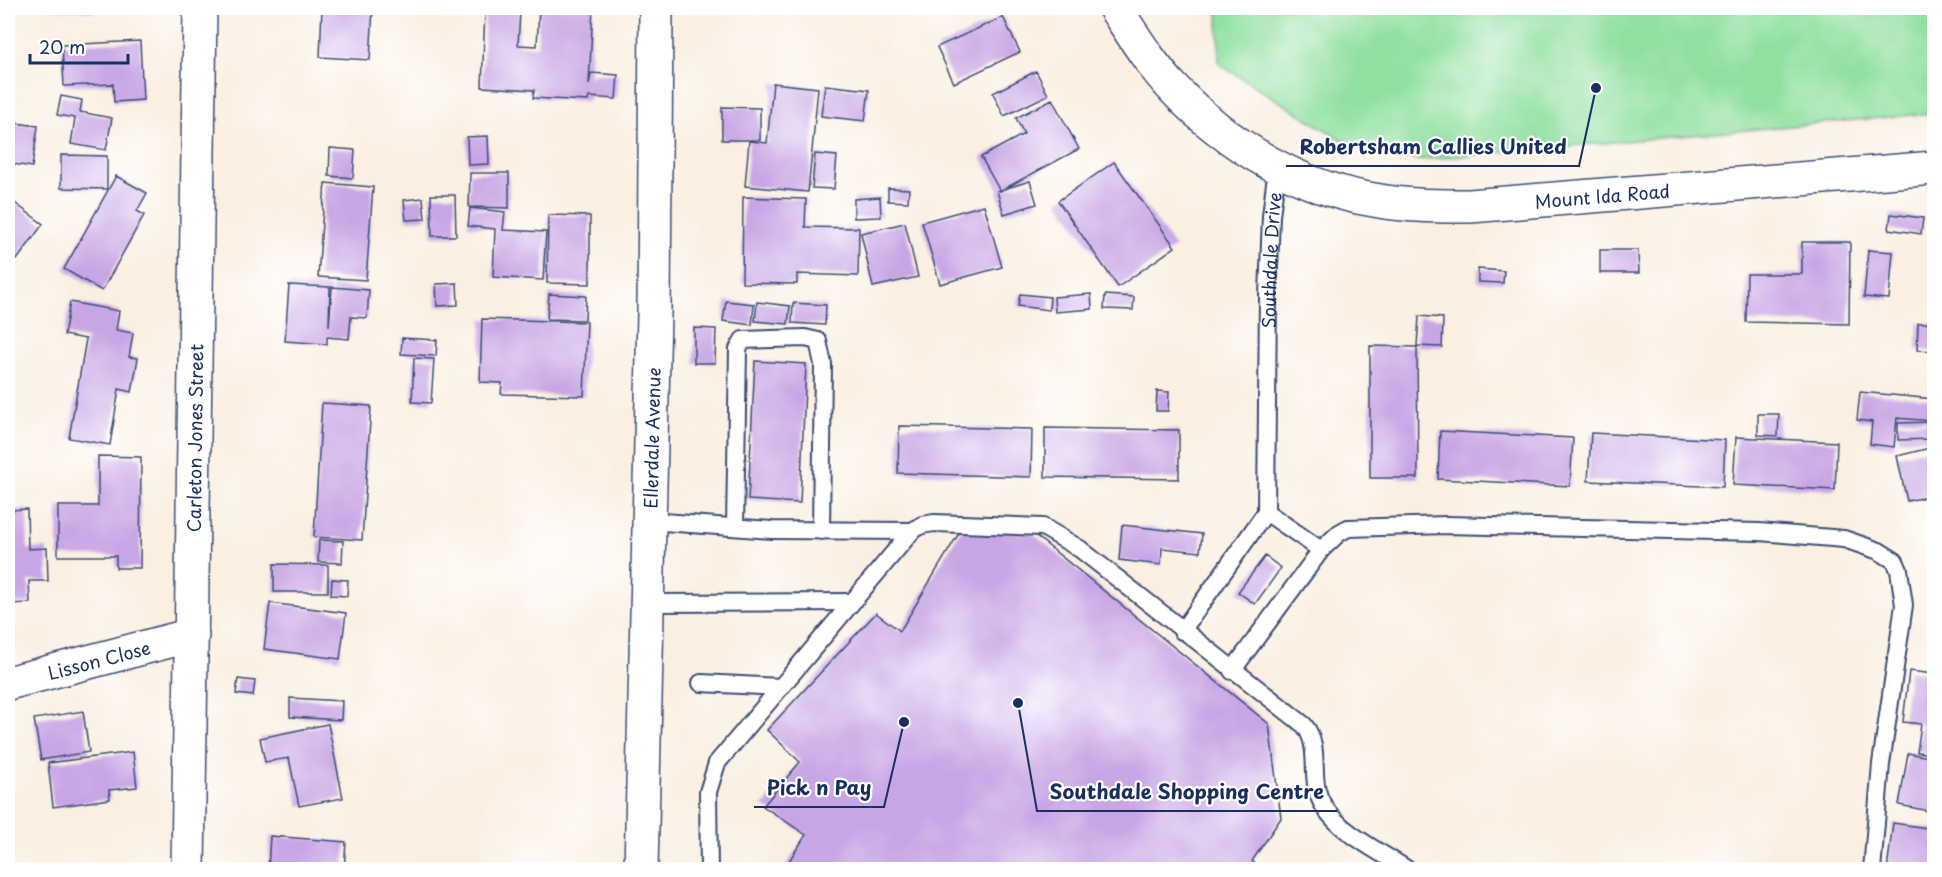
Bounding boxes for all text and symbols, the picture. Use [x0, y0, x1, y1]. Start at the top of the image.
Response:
scale bar [30, 27, 128, 65]
text: 20 m [39, 33, 85, 60]
callout: Robertsham Callies United [1286, 128, 1579, 166]
text: Robertsham Callies United [1299, 131, 1567, 161]
street label: Mount Ida Road [1534, 176, 1671, 214]
street label: Southdale Drive [1254, 190, 1287, 328]
street label: Carleton Jones Street [179, 344, 209, 532]
street label: Ellerdale Avenue [636, 367, 666, 509]
street label: Lisson Close [45, 633, 153, 686]
callout: Pick n Pay [754, 769, 884, 807]
text: Pick n Pay [767, 772, 871, 802]
callout: Southdale Shopping Centre [1037, 773, 1337, 811]
text: Southdale Shopping Centre [1050, 776, 1324, 806]

